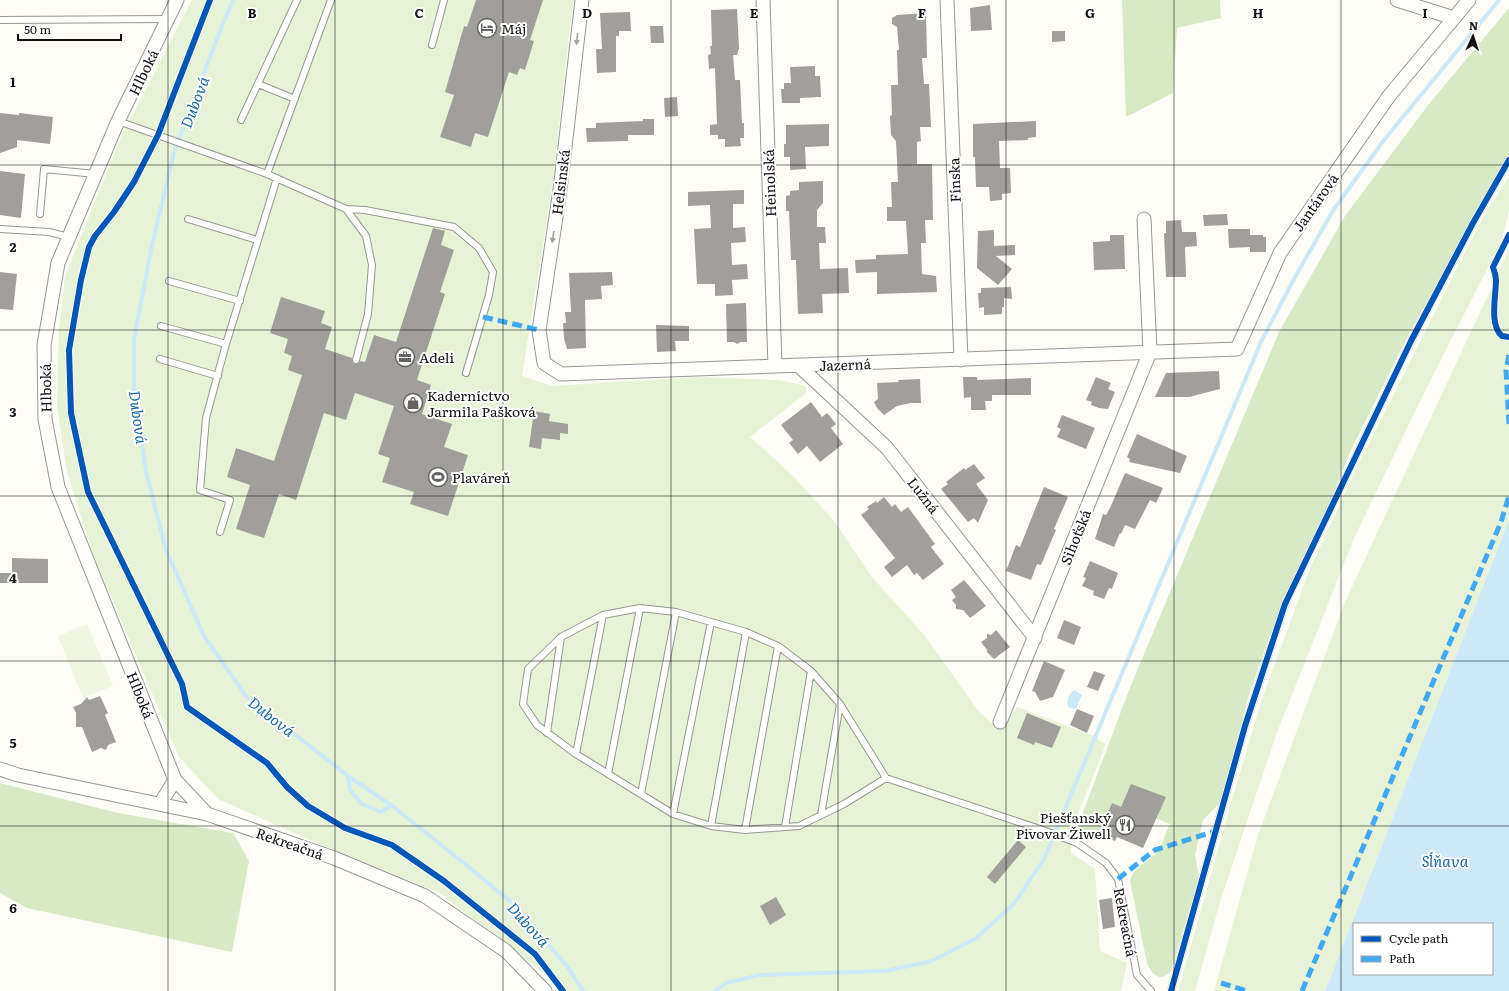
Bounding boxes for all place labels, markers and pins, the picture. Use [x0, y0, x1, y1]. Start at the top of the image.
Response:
hotel icon: Máj [476, 17, 498, 39]
place label: Máj [501, 18, 526, 38]
office icon: Adeli [394, 346, 416, 368]
place label: Adeli [419, 347, 454, 367]
place label: Kaderníctvo Jarmila Pašková [427, 385, 536, 421]
shop icon: Kaderníctvo Jarmila Pašková [402, 392, 424, 414]
sports icon: Plaváreň [427, 466, 449, 488]
place label: Plaváreň [452, 467, 510, 487]
place label: Piešťanský Pivovar Žiwell [1016, 807, 1112, 843]
restaurant icon: Piešťanský Pivovar Žiwell [1114, 814, 1136, 836]

